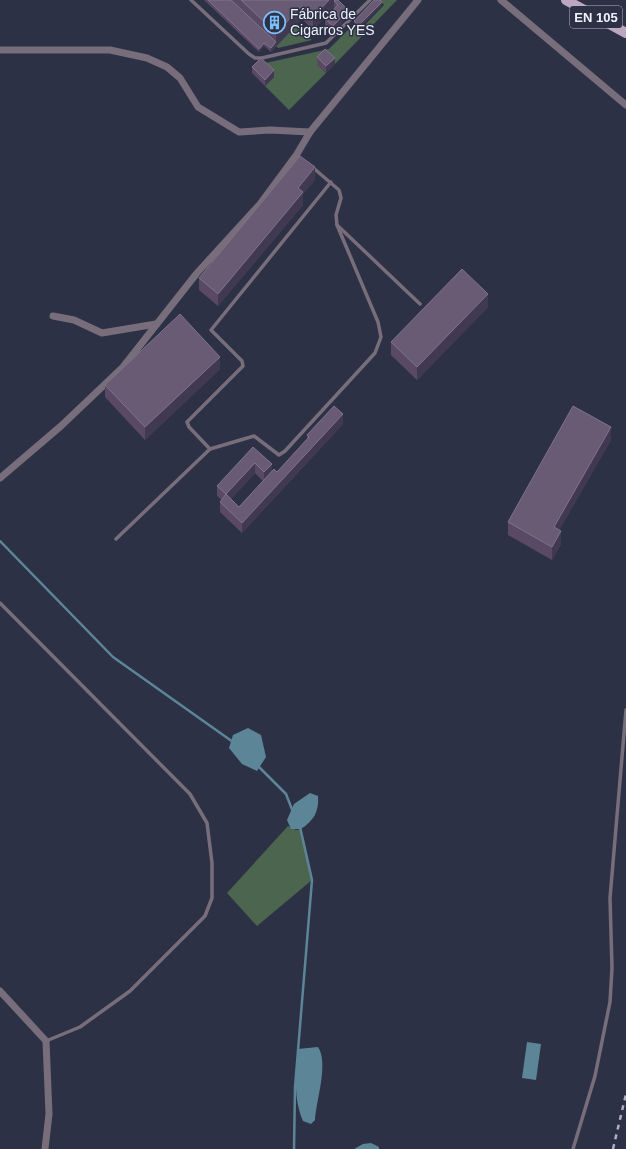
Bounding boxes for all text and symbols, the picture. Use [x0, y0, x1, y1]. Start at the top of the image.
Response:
place label: Fábrica de Cigarros YES [290, 6, 375, 38]
road number: EN 105 [570, 6, 622, 28]
building icon: Fábrica de Cigarros YES [261, 9, 287, 35]

